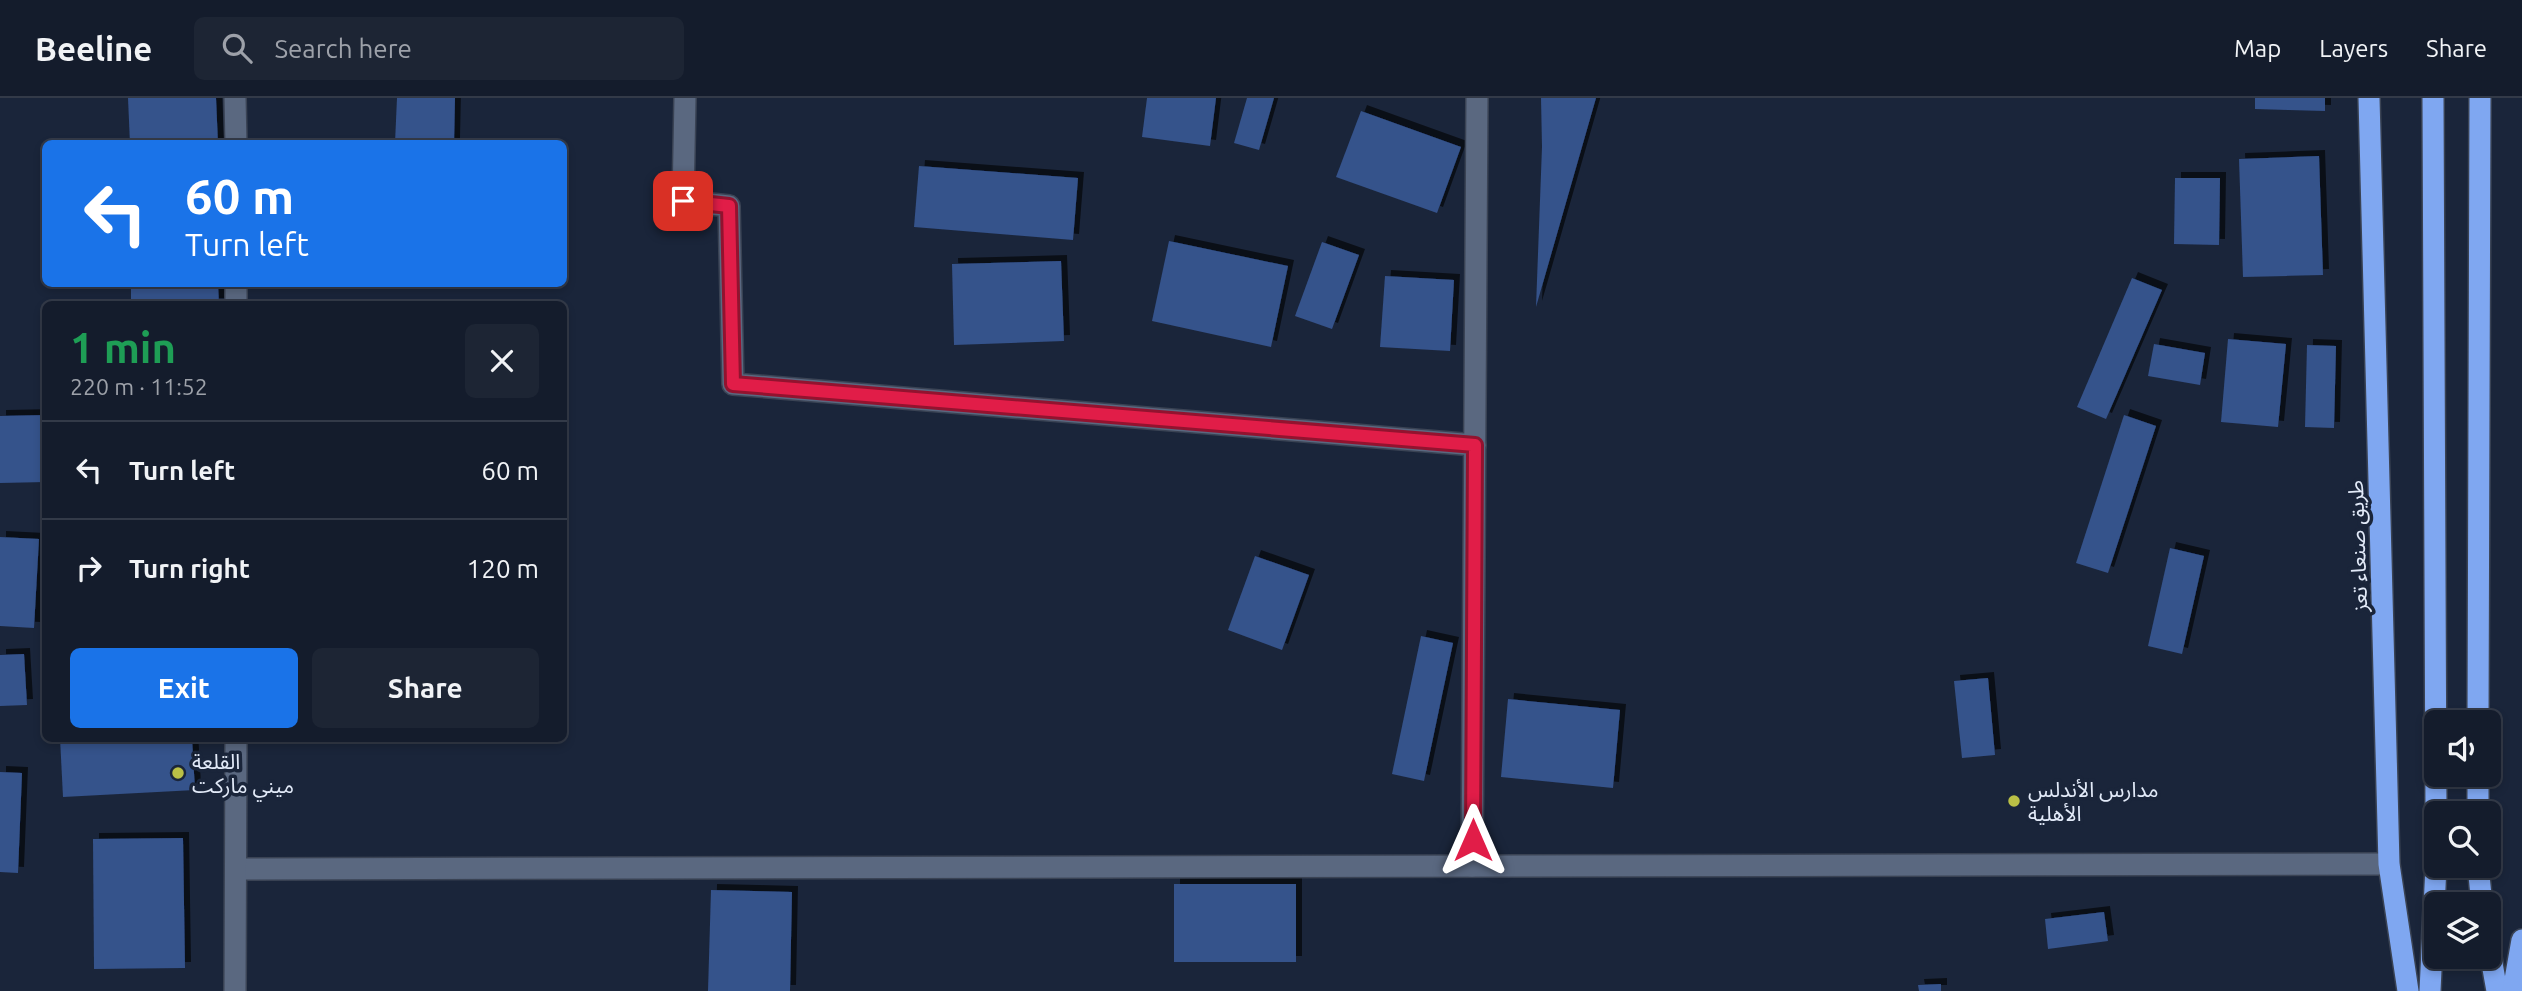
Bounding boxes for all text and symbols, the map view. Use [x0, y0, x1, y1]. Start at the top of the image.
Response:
search box [194, 17, 684, 80]
icon: search [218, 29, 256, 67]
text: Beeline [35, 30, 152, 67]
text: Search here [274, 34, 412, 63]
text: Map [2234, 35, 2281, 62]
text: Layers [2319, 35, 2388, 62]
text: Share [2426, 35, 2487, 62]
icon: left [70, 168, 161, 259]
text: 60 m [185, 168, 294, 223]
pin [653, 171, 713, 231]
icon: arrive [664, 182, 702, 220]
text: Turn left [185, 226, 309, 262]
text: 1 min [70, 324, 176, 371]
button: close [465, 324, 539, 398]
text: 220 m · 11:52 [70, 374, 208, 399]
icon: left [70, 451, 108, 489]
text: Turn left [129, 456, 235, 485]
text: 60 m [481, 456, 539, 485]
street label: طريق صنعاء تعز [2343, 479, 2373, 613]
icon: right [70, 549, 108, 587]
text: Turn right [129, 554, 250, 583]
text: 120 m [467, 554, 539, 583]
button: Exit [70, 648, 298, 728]
button: Share [312, 648, 539, 728]
map controls [2424, 710, 2501, 969]
button: sound [2424, 710, 2501, 787]
place label: القلعة ميني ماركت [192, 749, 294, 802]
marker: القلعة ميني ماركت [170, 765, 186, 781]
place label: مدارس الأندلس الأهلية [2028, 777, 2159, 825]
marker: مدارس الأندلس الأهلية [2006, 793, 2022, 809]
button: search [2424, 801, 2501, 878]
position arrow [1436, 803, 1510, 877]
button: layers [2424, 892, 2501, 969]

